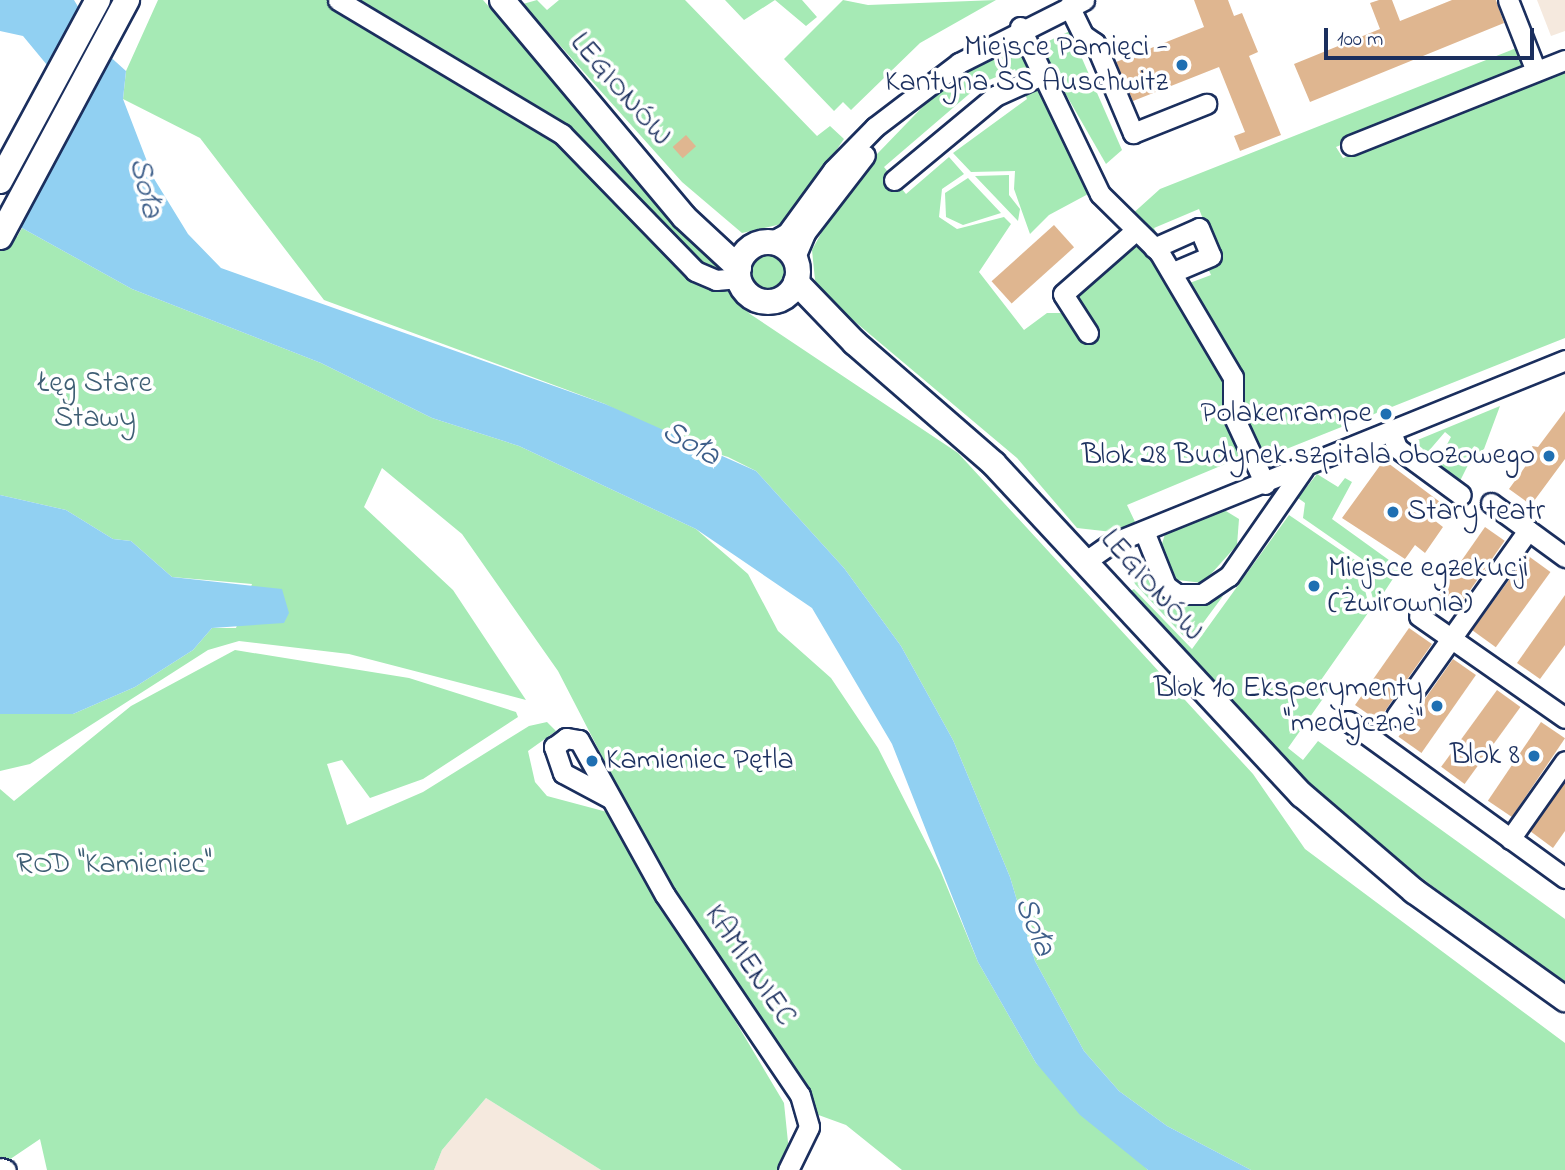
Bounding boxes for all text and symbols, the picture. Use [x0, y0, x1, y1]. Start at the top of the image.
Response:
scale bar [1327, 14, 1537, 58]
text: 100 m [1337, 25, 1383, 55]
street label: LEGIONÓW [561, 26, 679, 154]
place label: Miejsce Pamięci - Kantyna SS Auschwitz [885, 30, 1168, 100]
marker: Miejsce Pamięci - Kantyna SS Auschwitz [1174, 57, 1190, 73]
water label: Soła [118, 154, 170, 222]
park label: Łęg Stare Stawy [38, 366, 152, 436]
place label: Polakenrampe [1201, 396, 1372, 432]
marker: Polakenrampe [1378, 406, 1394, 422]
water label: Soła [654, 413, 726, 477]
place label: Blok 28 Budynek szpitala obozowego [1082, 438, 1535, 474]
marker: Blok 28 Budynek szpitala obozowego [1541, 448, 1557, 464]
place label: Stary teatr [1407, 494, 1545, 530]
marker: Stary teatr [1385, 504, 1401, 520]
street label: LEGIONÓW [1091, 523, 1211, 649]
place label: Miejsce egzekucji (Żwirownia) [1328, 551, 1528, 622]
marker: Miejsce egzekucji (Żwirownia) [1306, 578, 1322, 594]
place label: Blok 10 Eksperymenty "medyczne" [1154, 671, 1423, 742]
marker: Blok 10 Eksperymenty "medyczne" [1429, 698, 1445, 714]
place label: Blok 8 [1450, 738, 1520, 774]
place label: Kamieniec Pętla [606, 743, 794, 779]
marker: Blok 8 [1526, 748, 1542, 764]
marker: Kamieniec Pętla [584, 753, 600, 769]
park label: ROD "Kamieniec" [16, 847, 212, 883]
water label: Soła [1004, 892, 1062, 962]
street label: KAMIENIEC [695, 899, 803, 1033]

